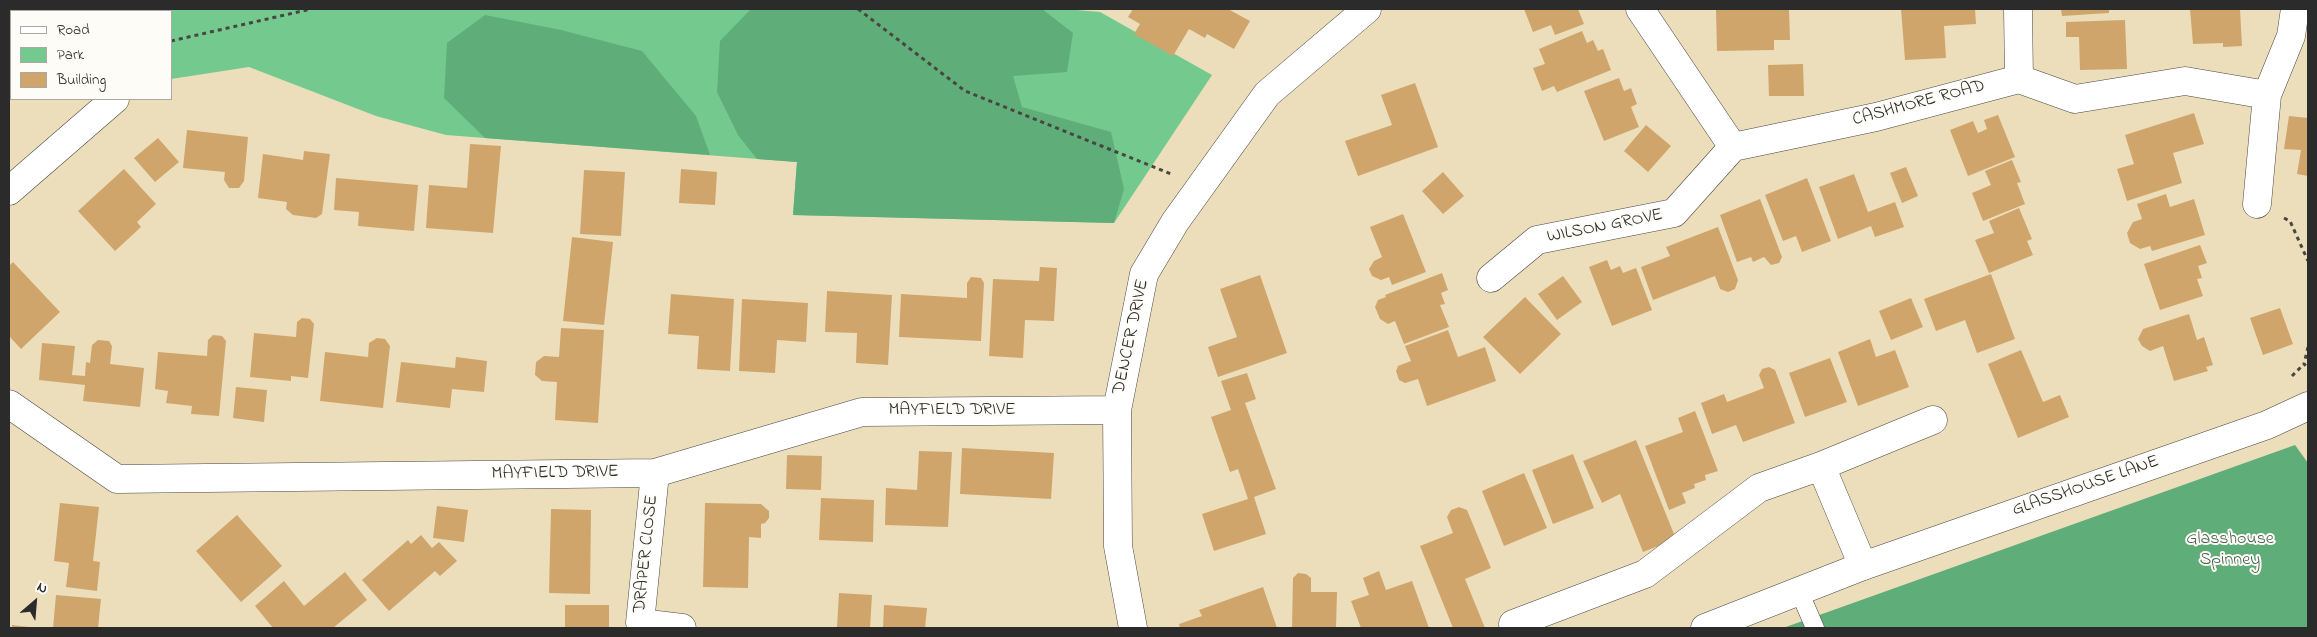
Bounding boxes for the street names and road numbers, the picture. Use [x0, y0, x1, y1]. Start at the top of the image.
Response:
street label: CASHMORE ROAD [1850, 76, 1988, 132]
street label: WILSON GROVE [1545, 205, 1665, 249]
street label: DENCER DRIVE [1109, 277, 1155, 397]
street label: MAYFIELD DRIVE [888, 400, 1016, 422]
street label: GLASSHOUSE LANE [2010, 452, 2162, 522]
street label: MAYFIELD DRIVE [491, 462, 619, 486]
street label: DRAPER CLOSE [630, 494, 664, 614]

